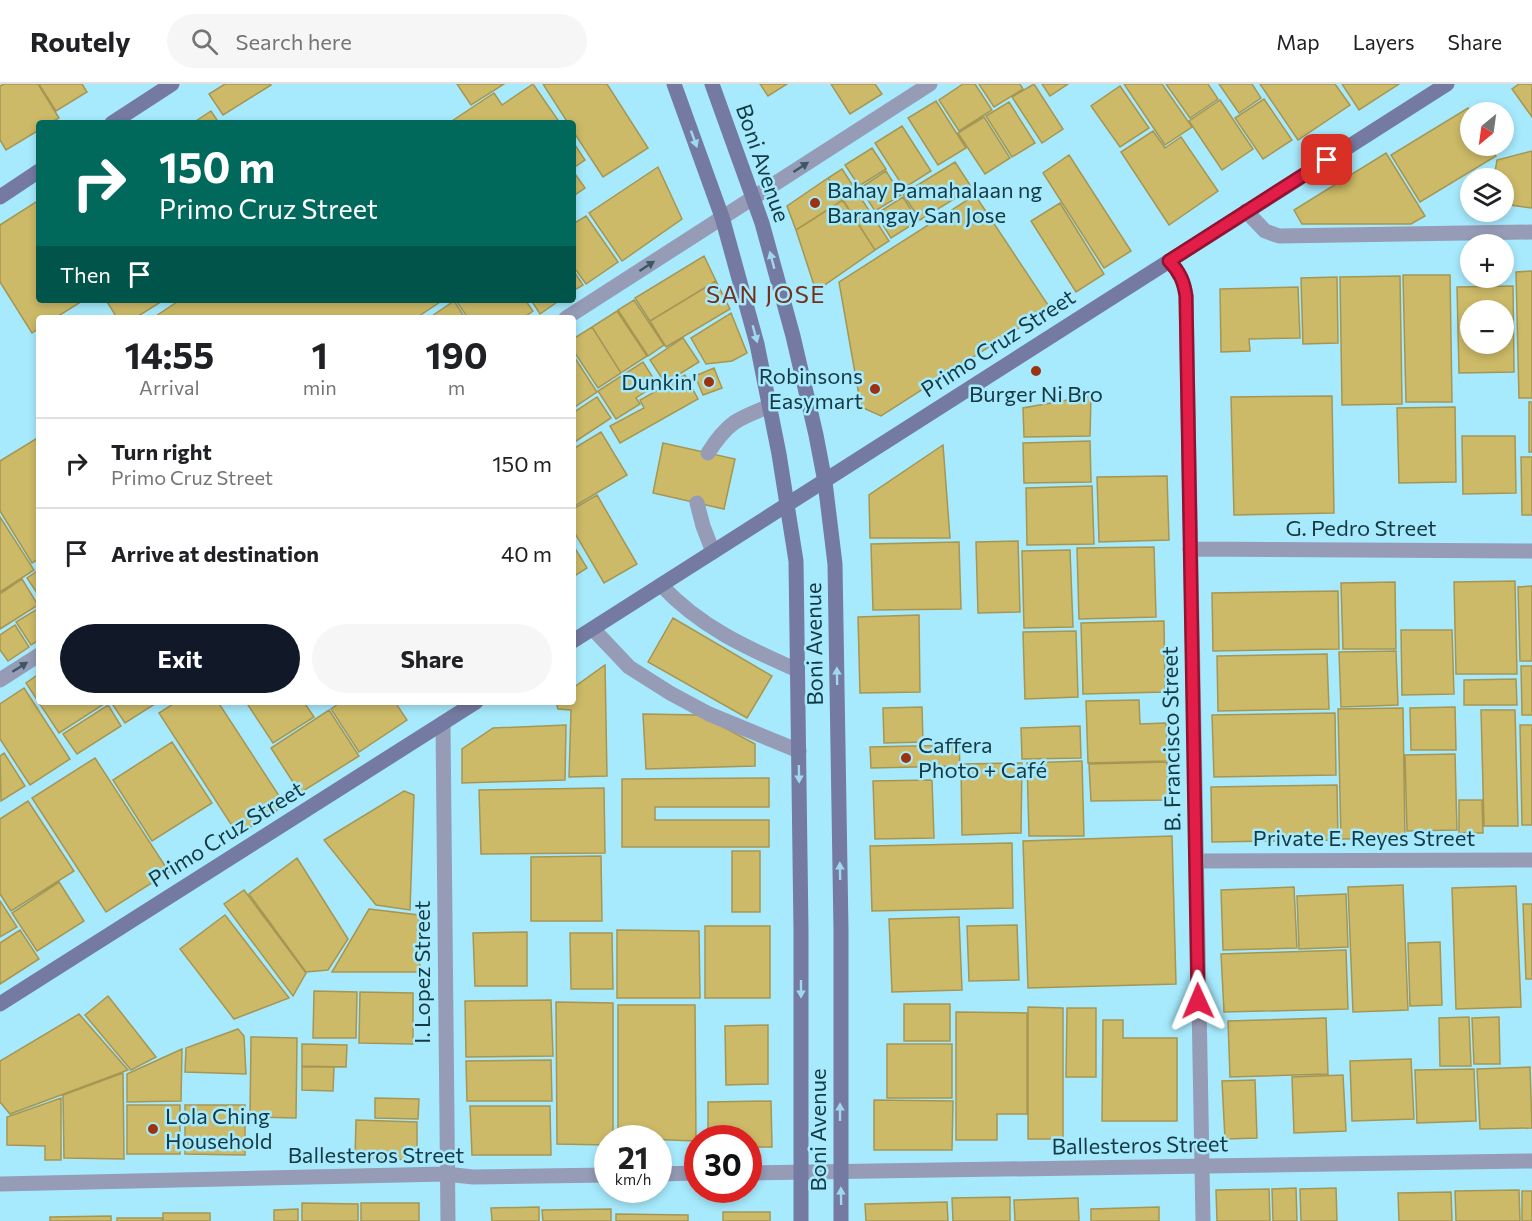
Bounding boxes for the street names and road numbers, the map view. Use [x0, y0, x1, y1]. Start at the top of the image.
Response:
street label: Boni Avenue [731, 100, 796, 225]
street label: Primo Cruz Street [916, 283, 1080, 402]
street label: G. Pedro Street [1285, 514, 1437, 541]
street label: Boni Avenue [799, 582, 828, 706]
street label: B. Francisco Street [1155, 646, 1186, 832]
street label: Primo Cruz Street [143, 775, 308, 892]
street label: Private E. Reyes Street [1253, 824, 1475, 851]
street label: I. Lopez Street [408, 900, 435, 1044]
street label: Boni Avenue [804, 1068, 831, 1192]
street label: Ballesteros Street [1051, 1129, 1229, 1160]
street label: Ballesteros Street [288, 1141, 464, 1168]

